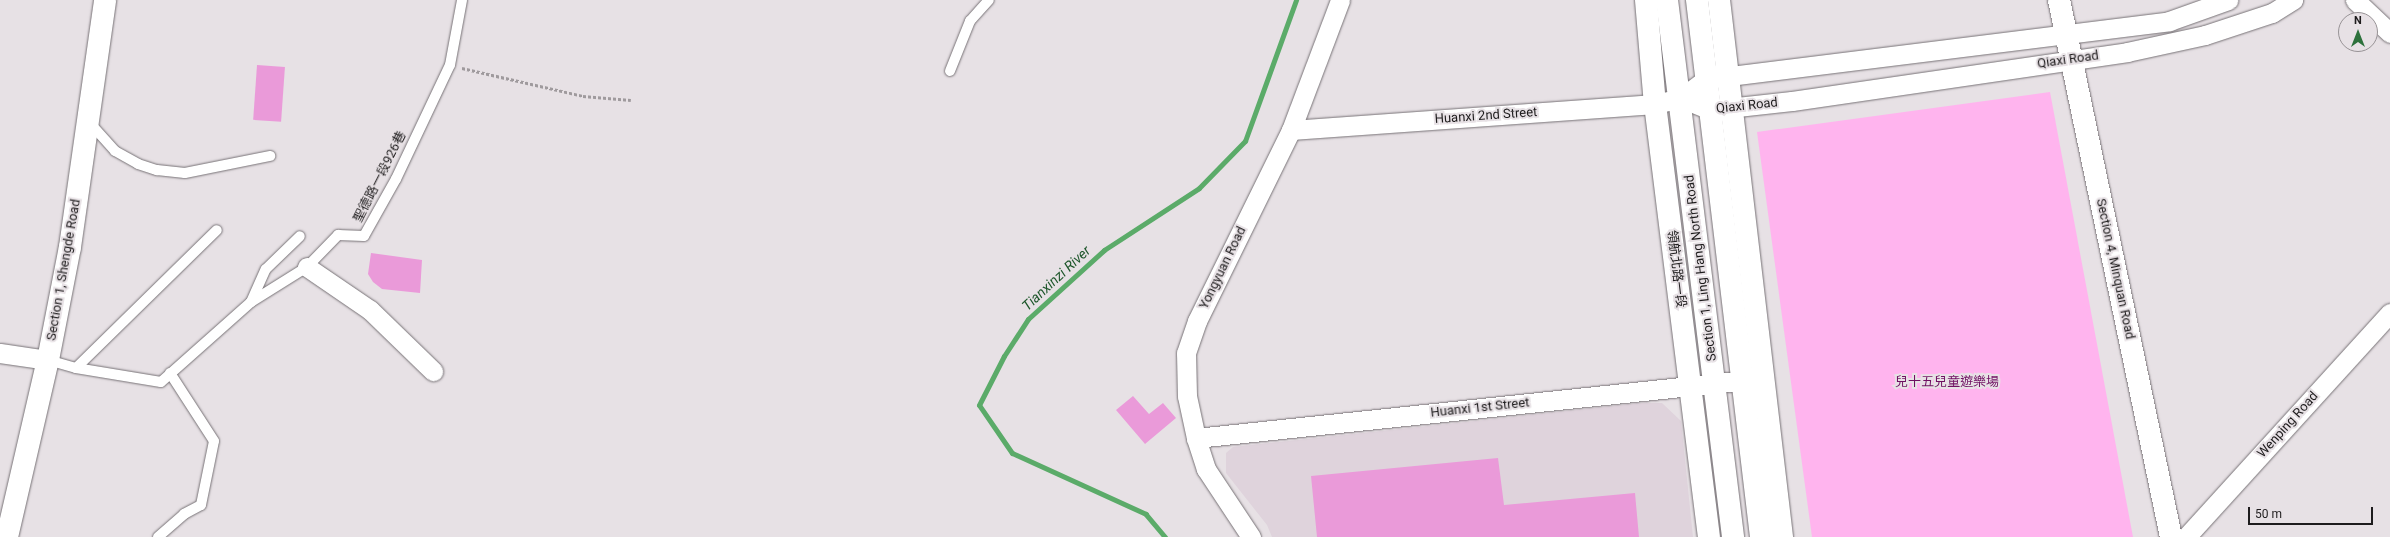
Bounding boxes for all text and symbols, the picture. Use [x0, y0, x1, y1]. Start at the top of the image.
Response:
north arrow [2338, 12, 2378, 52]
text: N [2354, 14, 2362, 27]
street label: Qiaxi Road [2036, 48, 2100, 72]
street label: Qiaxi Road [1715, 95, 1779, 117]
street label: Huanxi 2nd Street [1434, 105, 1538, 127]
street label: 聖德路一段926巷 [350, 129, 410, 225]
street label: Section 1, Ling Hang North Road [1682, 174, 1720, 362]
street label: Section 4, Minquan Road [2092, 197, 2138, 341]
street label: Section 1, Shengde Road [44, 198, 84, 342]
street label: Yongyuan Road [1196, 224, 1250, 312]
street label: 領航北路一段 [1664, 229, 1688, 309]
water label: Tianxinzi River [1018, 242, 1094, 314]
park label: 兒十五兒童遊樂場 [1895, 374, 1999, 390]
street label: Wenping Road [2254, 389, 2322, 461]
street label: Huanxi 1st Street [1430, 395, 1530, 421]
scale bar [2250, 499, 2375, 525]
text: 50 m [2255, 507, 2282, 521]

